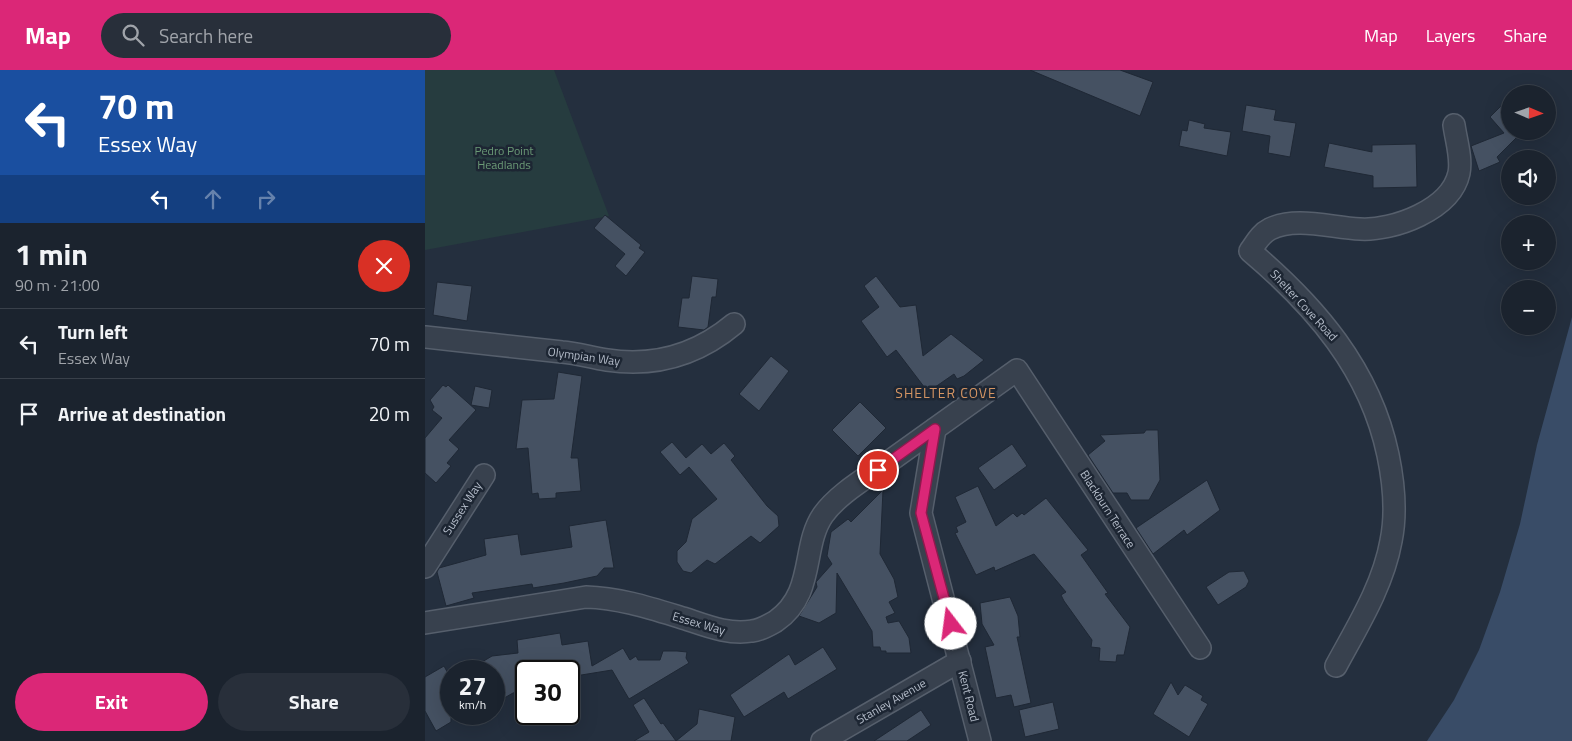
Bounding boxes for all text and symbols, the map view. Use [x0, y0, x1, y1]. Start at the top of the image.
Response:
search box [101, 13, 451, 58]
text: Map [25, 17, 71, 53]
icon: search [119, 21, 147, 49]
text: Search here [159, 21, 253, 50]
text: Map [1364, 22, 1398, 49]
text: Layers [1426, 22, 1475, 49]
text: Share [1503, 22, 1547, 49]
text: 70 m [98, 79, 174, 133]
north arrow [1501, 85, 1556, 140]
map controls [1501, 85, 1556, 335]
icon: left [15, 90, 80, 155]
text: Essex Way [98, 127, 197, 161]
park label: Pedro Point Headlands [474, 141, 534, 174]
button: sound [1501, 150, 1556, 205]
icon: left [146, 185, 174, 213]
icon: ahead [199, 185, 227, 213]
icon: right [252, 185, 280, 213]
button: + [1501, 215, 1556, 270]
text: 1 min [15, 231, 88, 277]
button: close [358, 240, 410, 292]
street label: Shelter Cove Road [1266, 265, 1342, 345]
text: 90 m · 21:00 [15, 273, 100, 297]
button: − [1501, 280, 1556, 335]
text: Turn left [58, 317, 128, 346]
text: 70 m [369, 329, 410, 358]
icon: left [15, 330, 43, 358]
street label: Olympian Way [547, 342, 622, 370]
text: Essex Way [58, 346, 130, 370]
district label: SHELTER COVE [895, 382, 997, 403]
text: Arrive at destination [58, 399, 226, 428]
text: 20 m [369, 399, 410, 428]
icon: arrive [15, 400, 43, 428]
pin [857, 449, 899, 491]
icon: arrive [864, 456, 892, 484]
street label: Blackburn Terrace [1076, 466, 1140, 552]
street label: Sussex Way [438, 477, 487, 538]
position arrow [924, 597, 976, 649]
street label: Essex Way [670, 606, 728, 640]
speed limit sign: 30 [515, 660, 580, 725]
text: 27 [458, 667, 487, 705]
street label: Kent Road [953, 668, 985, 724]
button: Exit [15, 673, 208, 731]
button: Share [218, 673, 410, 731]
street label: Stanley Avenue [853, 673, 929, 729]
text: km/h [459, 695, 486, 714]

